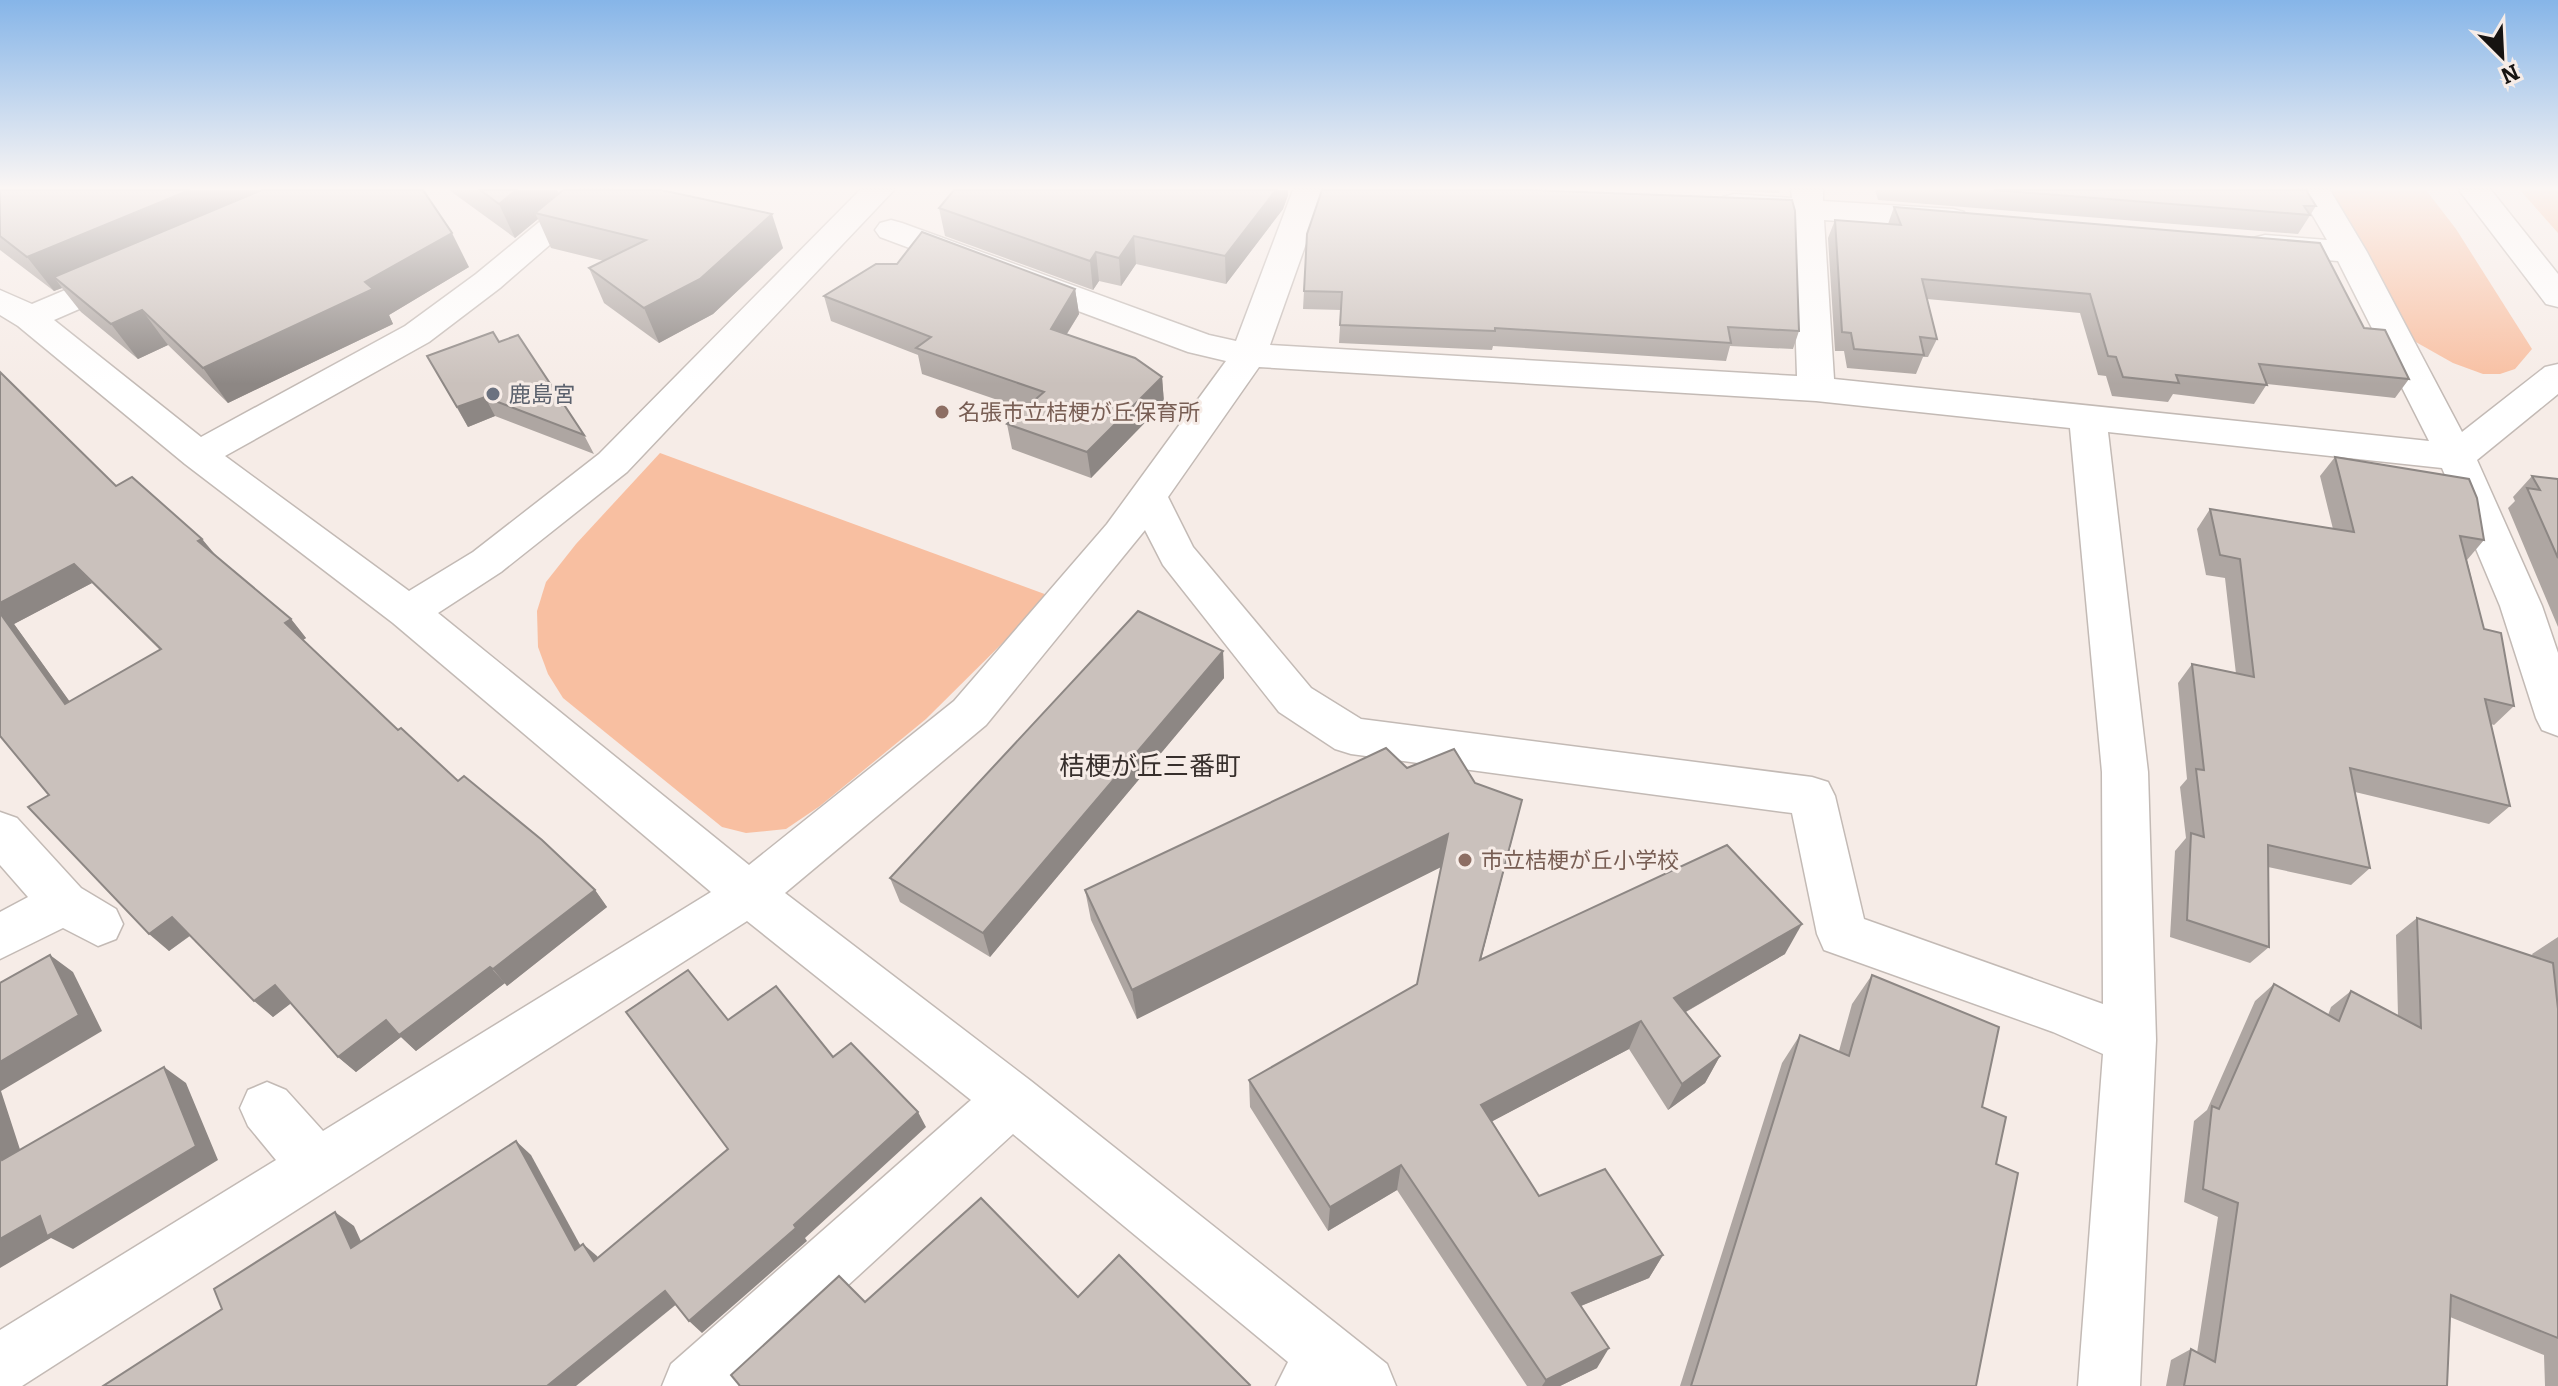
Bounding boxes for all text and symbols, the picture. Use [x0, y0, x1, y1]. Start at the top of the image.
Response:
north arrow [2462, 16, 2542, 96]
text: N [2497, 58, 2523, 90]
place label: 鹿島宮 [509, 381, 575, 408]
marker: 鹿島宮 [484, 385, 502, 403]
place label: 名張市立桔梗が丘保育所 [958, 399, 1200, 426]
marker: 名張市立桔梗が丘保育所 [933, 403, 951, 421]
district label: 桔梗が丘三番町 [1059, 751, 1241, 782]
place label: 市立桔梗が丘小学校 [1481, 847, 1679, 874]
marker: 市立桔梗が丘小学校 [1456, 851, 1474, 869]

